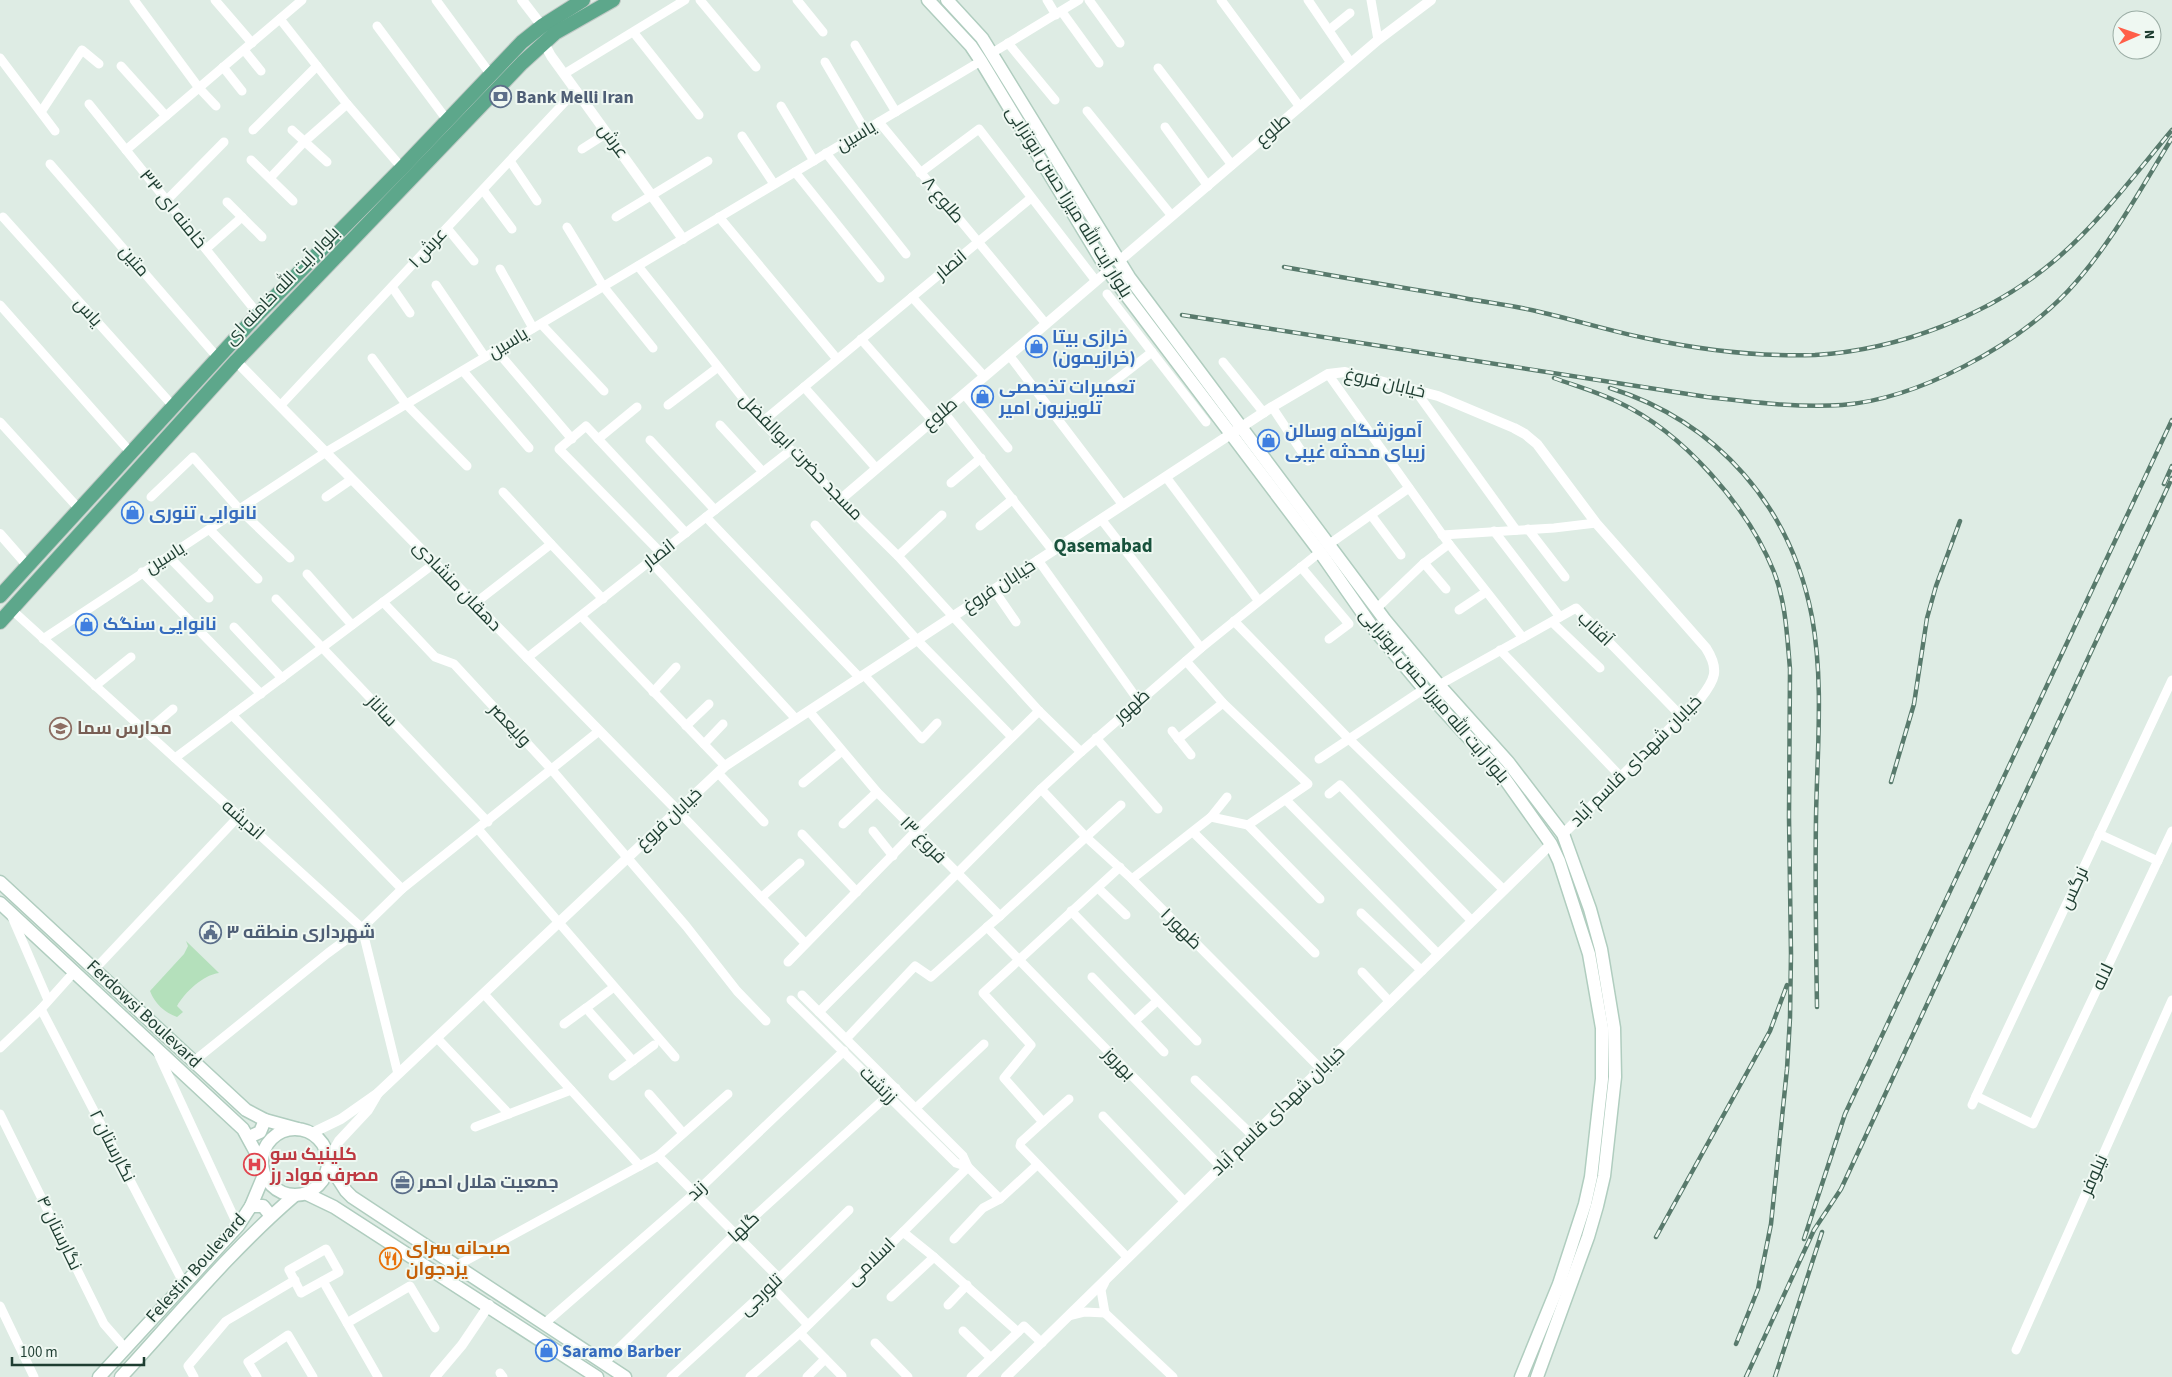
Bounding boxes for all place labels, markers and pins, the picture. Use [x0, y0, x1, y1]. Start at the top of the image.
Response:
bank icon: Bank Melli Iran [488, 85, 512, 109]
place label: Bank Melli Iran [516, 85, 634, 110]
place label: خرازی بیتا (خرازیمون) [1052, 325, 1136, 371]
shop icon: خرازی بیتا (خرازیمون) [1024, 335, 1048, 359]
place label: تعمیرات تخصصی تلویزیون امیر [998, 375, 1135, 421]
shop icon: تعمیرات تخصصی تلویزیون امیر [971, 385, 995, 409]
place label: آموزشگاه وسالن زیبای محدثه غیبی [1285, 419, 1426, 465]
shop icon: آموزشگاه وسالن زیبای محدثه غیبی [1257, 429, 1281, 453]
shop icon: نانوایی تنوری [121, 501, 145, 525]
place label: نانوایی تنوری [149, 501, 257, 526]
shop icon: نانوایی سنگک [75, 612, 99, 636]
place label: نانوایی سنگک [103, 612, 217, 637]
school or university icon: مدارس سما [49, 716, 73, 740]
place label: مدارس سما [77, 716, 172, 741]
public building icon: شهرداری منطقه ۳ [198, 920, 222, 944]
place label: شهرداری منطقه ۳ [226, 920, 375, 945]
place label: کلینیک سو مصرف مواد رز [269, 1142, 379, 1188]
hospital icon: کلینیک سو مصرف مواد رز [242, 1152, 266, 1176]
office icon: جمعیت هلال احمر [390, 1170, 414, 1194]
place label: جمعیت هلال احمر [417, 1170, 559, 1195]
place label: صبحانه سرای یزدجوان [406, 1236, 510, 1282]
restaurant icon: صبحانه سرای یزدجوان [378, 1246, 402, 1270]
shop icon: Saramo Barber [534, 1339, 558, 1363]
place label: Saramo Barber [562, 1339, 682, 1364]

